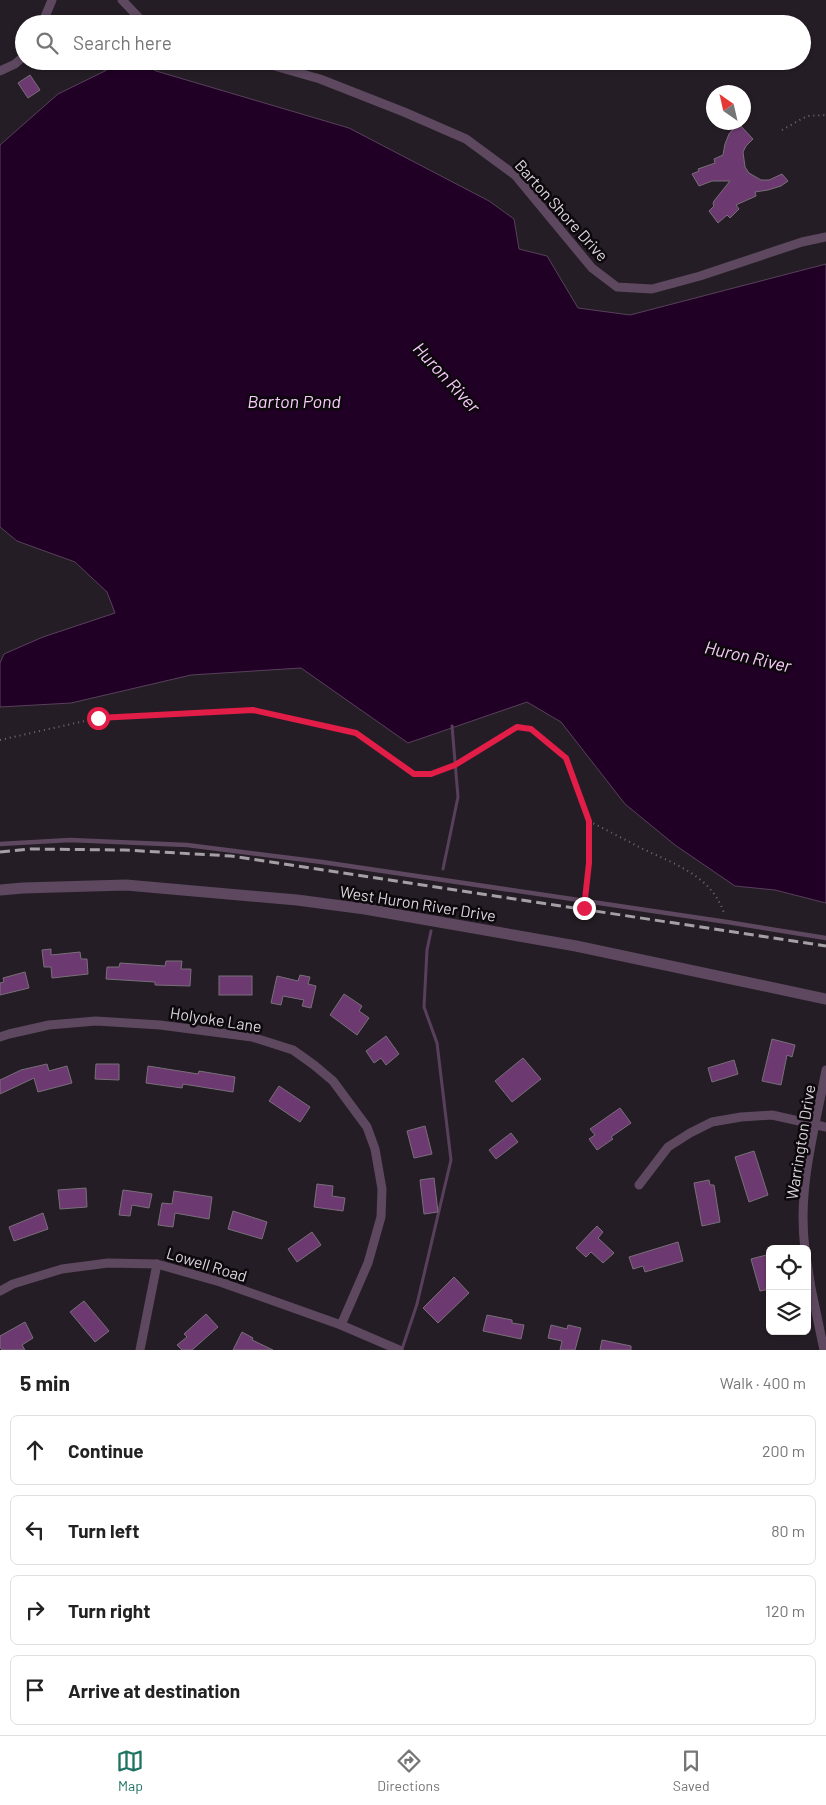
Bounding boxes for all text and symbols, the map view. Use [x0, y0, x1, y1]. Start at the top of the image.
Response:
search box [15, 15, 811, 70]
icon: search [33, 29, 61, 57]
text: Search here [73, 31, 172, 54]
north arrow [706, 85, 751, 130]
street label: Barton Shore Drive [511, 155, 613, 265]
water label: Huron River [409, 337, 486, 417]
water label: Barton Pond [247, 390, 341, 412]
water label: Huron River [703, 635, 794, 677]
route start [87, 707, 110, 730]
street label: West Huron River Drive [338, 881, 498, 925]
route end [573, 897, 596, 920]
street label: Holyoke Lane [169, 1002, 263, 1036]
street label: Warrington Drive [782, 1083, 818, 1201]
street label: Lowell Road [164, 1243, 250, 1285]
map controls [766, 1245, 811, 1335]
button: locate [766, 1245, 811, 1290]
button: layers [766, 1290, 811, 1335]
text: 5 min [20, 1370, 70, 1395]
text: Walk · 400 m [720, 1373, 806, 1392]
icon: ahead [21, 1436, 49, 1464]
text: Continue [68, 1439, 144, 1462]
text: 200 m [762, 1441, 805, 1460]
icon: left [21, 1516, 49, 1544]
text: Turn left [68, 1519, 139, 1542]
text: 80 m [771, 1521, 805, 1540]
icon: right [21, 1596, 49, 1624]
text: Turn right [68, 1599, 150, 1622]
text: 120 m [765, 1601, 805, 1620]
icon: arrive [21, 1676, 49, 1704]
text: Arrive at destination [68, 1679, 240, 1702]
tab: Map [116, 1747, 144, 1794]
tab: Directions [377, 1747, 440, 1794]
tab: Saved [673, 1747, 710, 1794]

